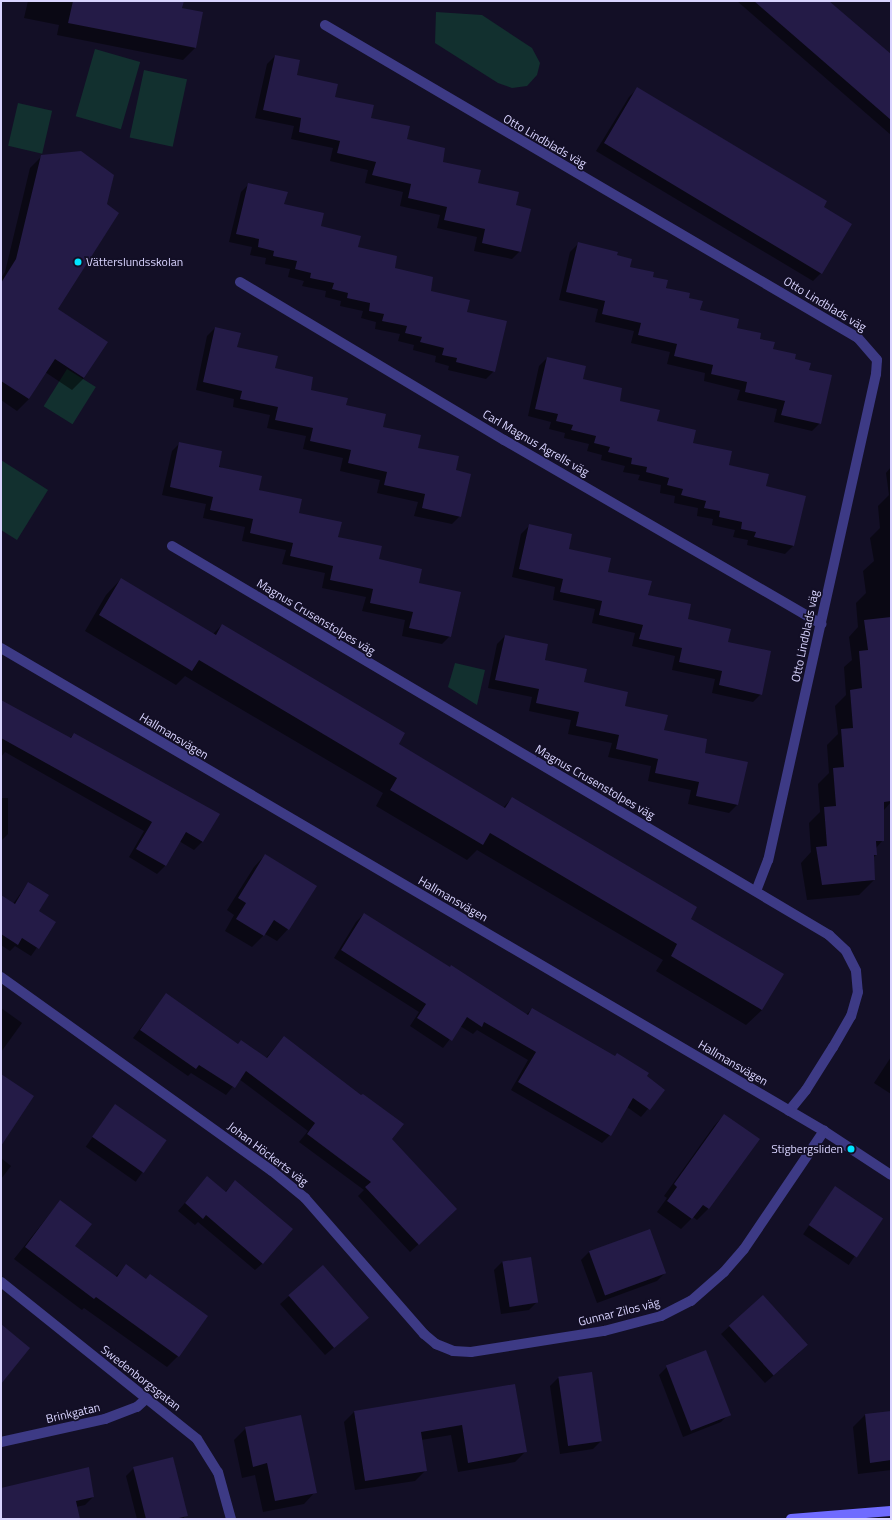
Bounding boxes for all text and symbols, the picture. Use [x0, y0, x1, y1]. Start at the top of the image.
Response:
street label: Otto Lindblads väg [501, 111, 589, 171]
place label: Vätterslundsskolan [86, 255, 183, 269]
marker: Vätterslundsskolan [73, 257, 83, 267]
street label: Otto Lindblads väg [781, 274, 869, 334]
street label: Carl Magnus Agrells väg [480, 407, 592, 479]
street label: Magnus Crusenstolpes väg [254, 576, 378, 658]
street label: Otto Lindblads väg [788, 589, 822, 683]
street label: Hallmansvägen [137, 710, 211, 762]
street label: Magnus Crusenstolpes väg [533, 742, 657, 822]
street label: Hallmansvägen [416, 873, 490, 925]
street label: Hallmansvägen [696, 1037, 770, 1089]
street label: Johan Höckerts väg [225, 1119, 311, 1189]
place label: Stigbergsliden [771, 1142, 843, 1156]
marker: Stigbergsliden [846, 1144, 856, 1154]
street label: Gunnar Zilos väg [577, 1295, 661, 1329]
street label: Swedenborgsgatan [98, 1342, 184, 1414]
street label: Brinkgatan [45, 1400, 101, 1426]

